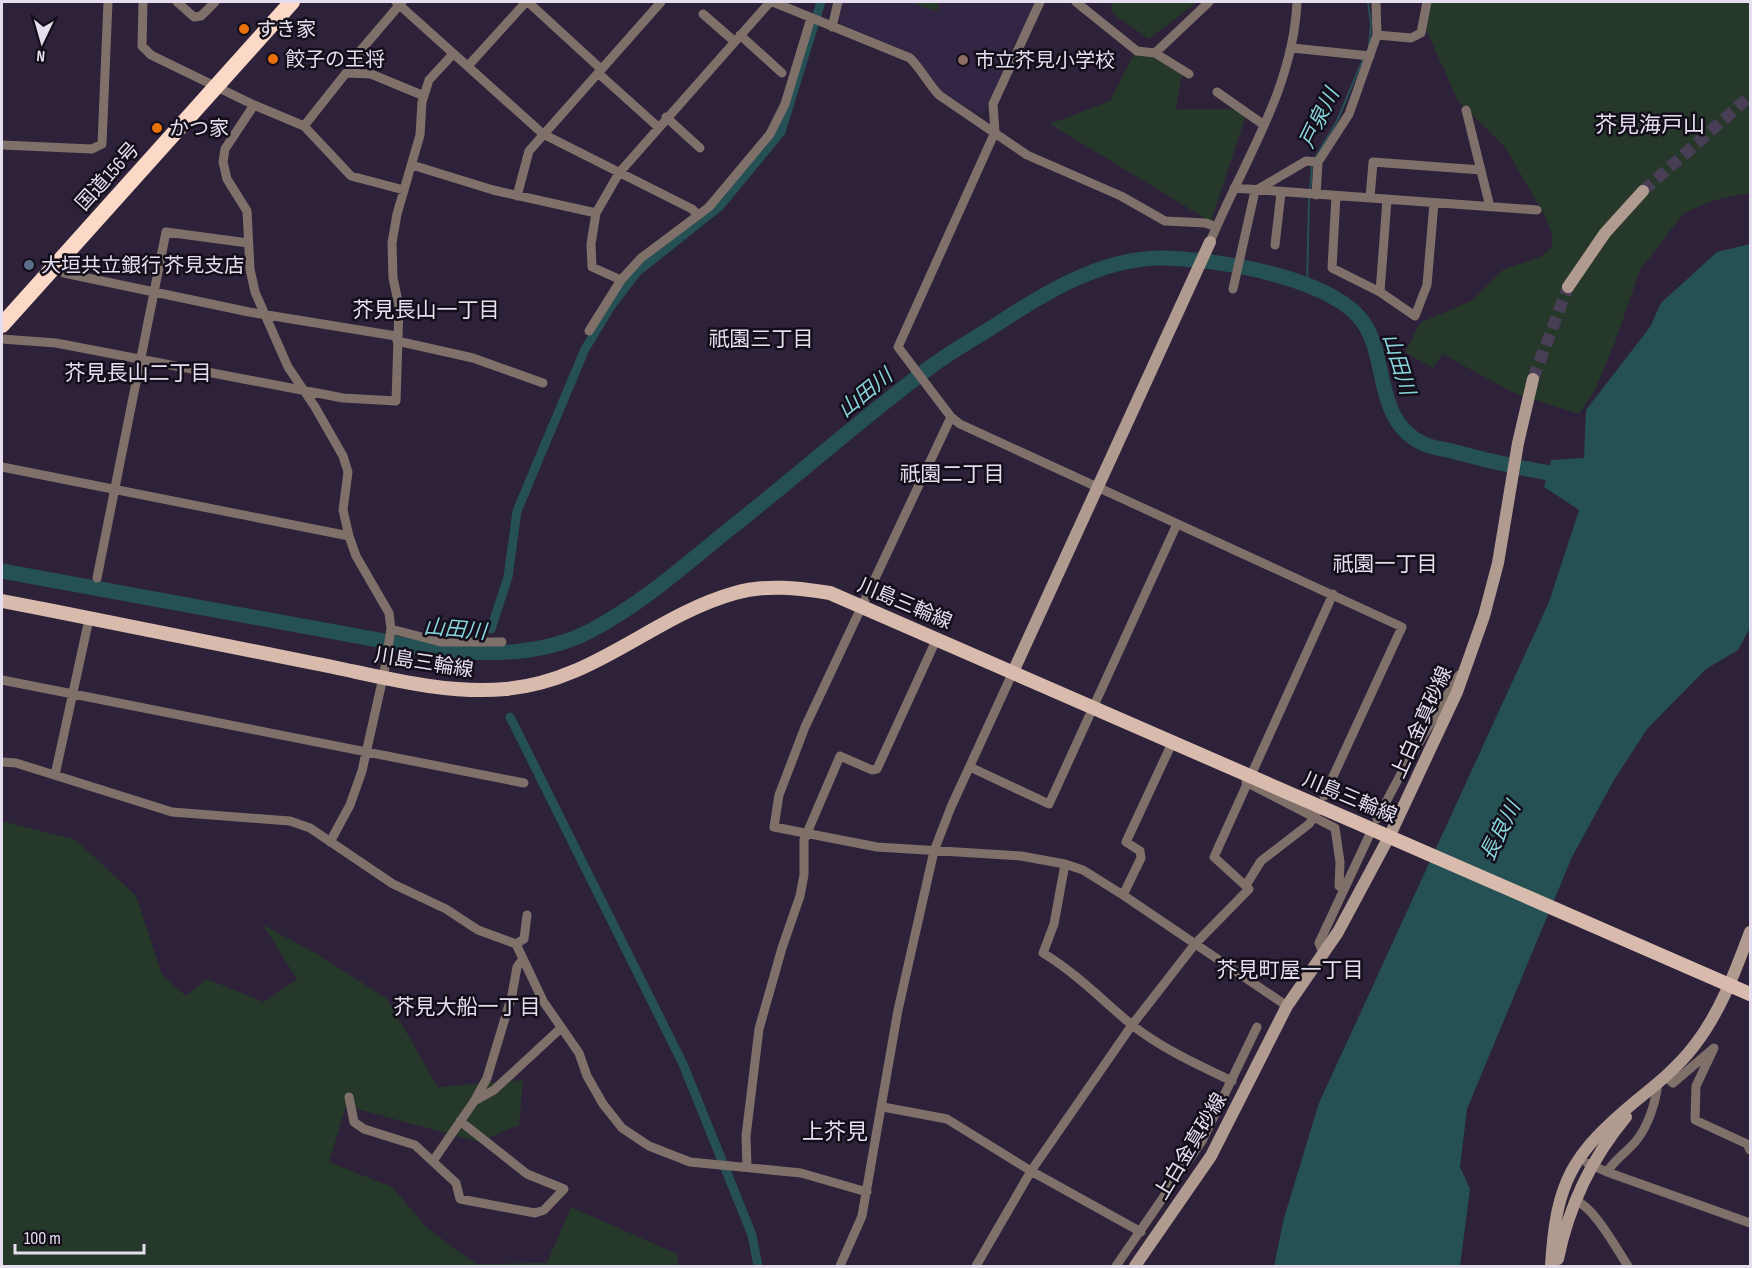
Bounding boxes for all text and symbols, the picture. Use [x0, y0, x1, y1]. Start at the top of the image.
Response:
north arrow [12, 12, 72, 72]
place label: すき家 [256, 18, 316, 42]
marker: すき家 [237, 22, 251, 36]
text: N [36, 46, 46, 65]
place label: 餃子の王将 [285, 48, 385, 72]
place label: 市立芥見小学校 [975, 49, 1115, 73]
marker: 餃子の王将 [266, 52, 280, 66]
marker: 市立芥見小学校 [956, 53, 970, 67]
water label: 戸泉川 [1294, 83, 1345, 152]
district label: 芥見海戸山 [1595, 112, 1705, 139]
place label: かつ家 [169, 117, 229, 141]
marker: かつ家 [150, 121, 164, 135]
street label: 国道156号 [71, 138, 145, 216]
place label: 大垣共立銀行 芥見支店 [41, 254, 244, 278]
marker: 大垣共立銀行 芥見支店 [22, 258, 36, 272]
district label: 芥見長山一丁目 [353, 298, 500, 323]
district label: 祇園三丁目 [709, 327, 814, 352]
water label: 山田川 [1377, 330, 1420, 400]
district label: 芥見長山二丁目 [65, 361, 212, 386]
water label: 山田川 [833, 363, 899, 423]
district label: 祇園二丁目 [900, 462, 1005, 487]
district label: 祇園一丁目 [1333, 552, 1438, 577]
street label: 川島三輪線 [854, 573, 955, 635]
water label: 山田川 [422, 614, 489, 645]
street label: 川島三輪線 [373, 643, 475, 683]
street label: 上白金真砂線 [1387, 663, 1457, 782]
street label: 川島三輪線 [1299, 767, 1400, 829]
water label: 長良川 [1475, 796, 1527, 865]
district label: 芥見町屋一丁目 [1217, 958, 1364, 983]
district label: 芥見大船一丁目 [394, 995, 541, 1020]
street label: 上白金真砂線 [1150, 1089, 1232, 1204]
district label: 上芥見 [802, 1119, 868, 1146]
scale bar [15, 1217, 144, 1255]
text: 100 m [24, 1228, 61, 1249]

